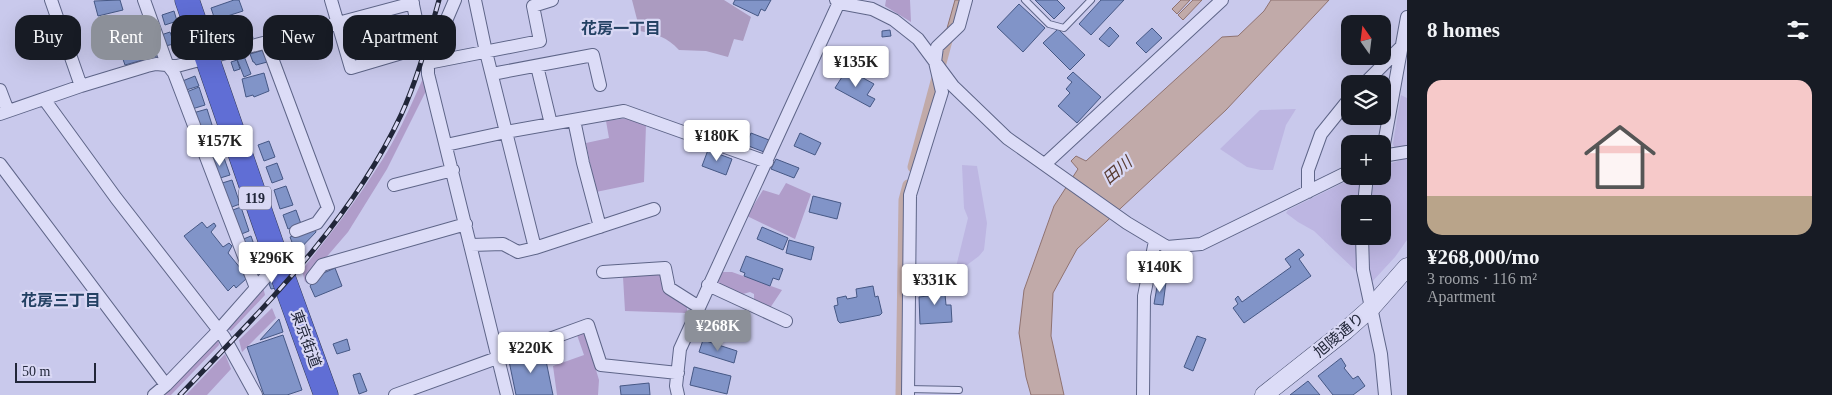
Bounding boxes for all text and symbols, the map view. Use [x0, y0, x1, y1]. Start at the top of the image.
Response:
chip: Buy [15, 15, 81, 60]
chip: Rent [91, 15, 161, 60]
chip: Filters [171, 15, 253, 60]
chip: New [263, 15, 333, 60]
chip: Apartment [343, 15, 456, 60]
north arrow [1341, 15, 1391, 65]
map controls [1341, 15, 1391, 245]
icon: filters [1784, 16, 1812, 44]
text: 8 homes [1427, 18, 1500, 42]
district label: 花房一丁目 [581, 20, 661, 37]
pin: ¥135K [821, 46, 891, 88]
text: ¥135K [834, 53, 878, 70]
button: layers [1341, 75, 1391, 125]
icon: home [1575, 112, 1665, 202]
pin: ¥180K [682, 120, 752, 162]
pin: ¥157K [185, 124, 255, 167]
text: ¥180K [695, 127, 739, 144]
text: ¥157K [198, 132, 242, 149]
button: + [1341, 135, 1391, 185]
water label: 田川 [1100, 152, 1137, 187]
road number: 119 [239, 187, 271, 210]
button: − [1341, 195, 1391, 245]
pin: ¥296K [237, 242, 307, 284]
text: ¥268,000/mo [1427, 245, 1540, 269]
text: ¥296K [250, 249, 294, 266]
pin: ¥140K [1125, 250, 1195, 293]
text: ¥140K [1138, 258, 1182, 275]
pin: ¥331K [900, 264, 970, 306]
text: 3 rooms · 116 m² [1427, 270, 1537, 287]
text: ¥331K [913, 271, 957, 288]
text: Apartment [1427, 288, 1495, 305]
district label: 花房三丁目 [21, 292, 101, 309]
street label: 東京街道 [288, 308, 324, 370]
pin: ¥268K [683, 310, 753, 352]
street label: 旭陵通り [1311, 310, 1367, 360]
text: ¥268K [696, 317, 740, 334]
pin: ¥220K [496, 332, 566, 374]
text: ¥220K [509, 339, 553, 356]
scale bar [15, 360, 96, 383]
text: 50 m [22, 364, 50, 379]

